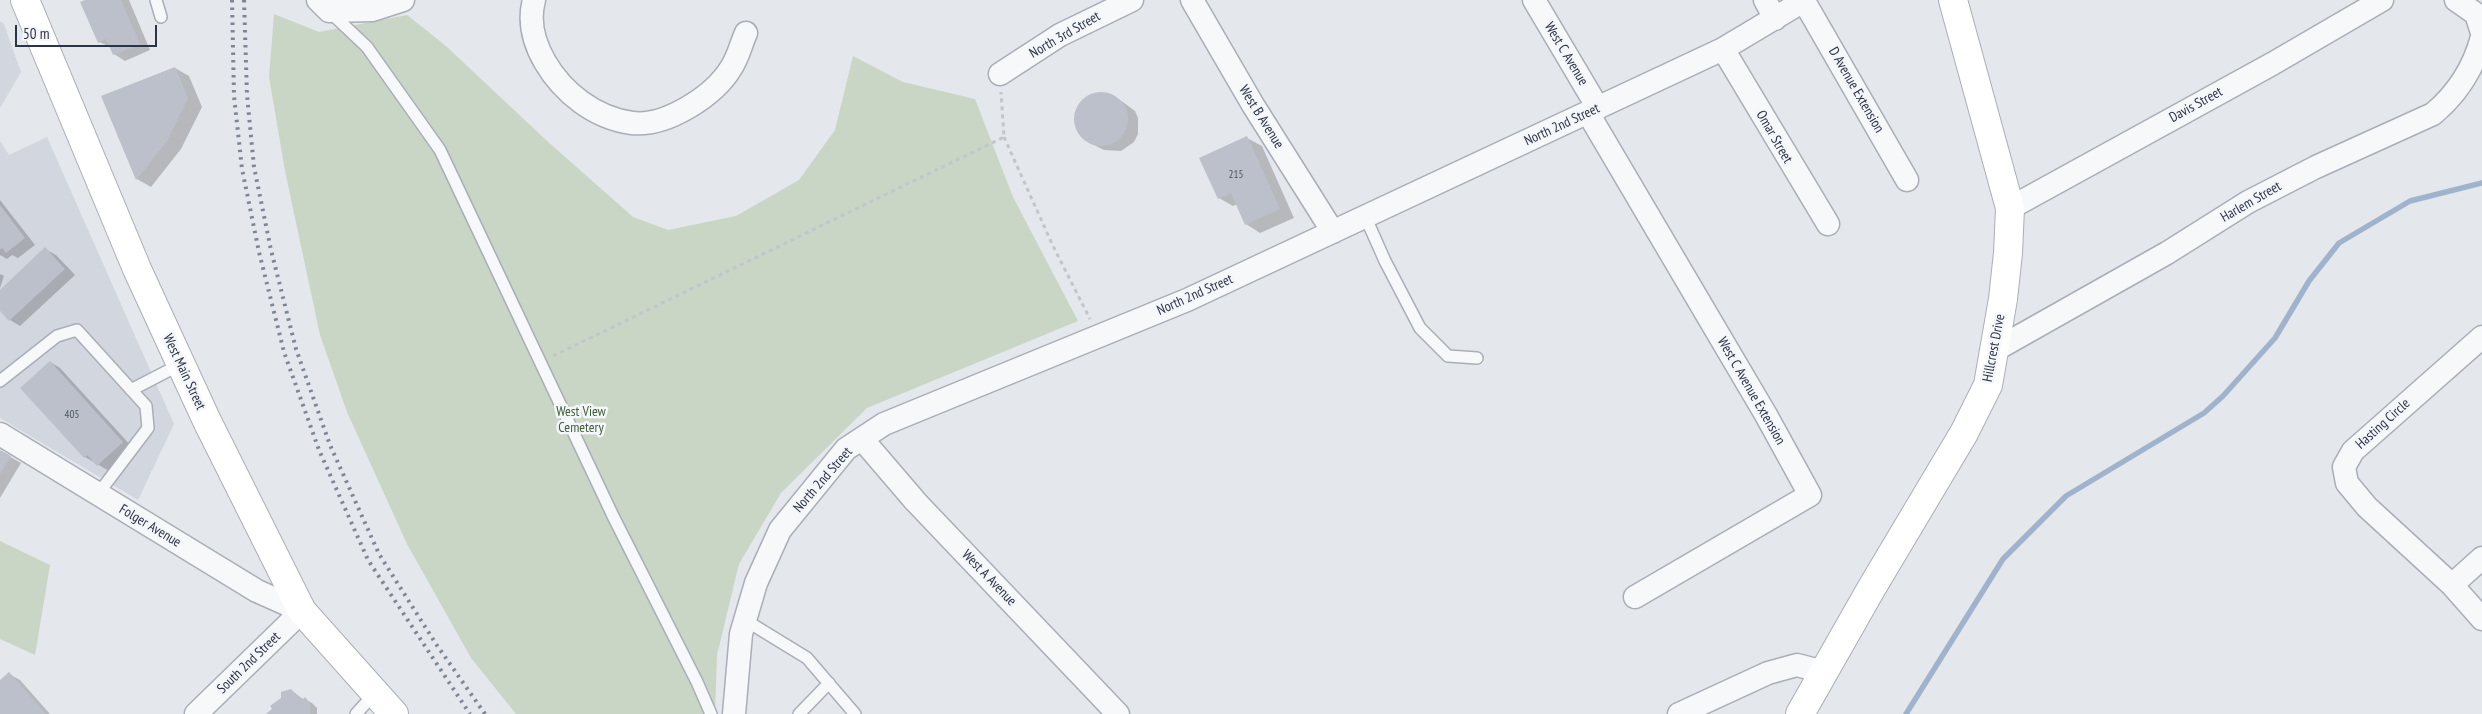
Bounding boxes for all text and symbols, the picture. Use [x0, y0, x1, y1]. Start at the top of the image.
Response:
street label: North 3rd Street [1027, 8, 1103, 62]
scale bar [18, 15, 160, 47]
street label: West C Avenue [1541, 19, 1591, 89]
text: 50 m [23, 24, 49, 43]
street label: D Avenue Extension [1825, 44, 1887, 136]
street label: West B Avenue [1235, 82, 1287, 152]
street label: Davis Street [2167, 84, 2225, 126]
street label: North 2nd Street [1522, 100, 1602, 150]
street label: Omar Street [1752, 108, 1796, 166]
house number: 215 [1229, 168, 1243, 182]
street label: Harlem Street [2218, 178, 2284, 226]
street label: North 2nd Street [1154, 271, 1236, 319]
street label: Hillcrest Drive [1979, 313, 2009, 383]
street label: West Main Street [159, 331, 209, 413]
street label: West C Avenue Extension [1713, 334, 1789, 448]
street label: Hasting Circle [2352, 395, 2414, 453]
park label: West View Cemetery [556, 404, 606, 437]
house number: 405 [65, 408, 79, 422]
street label: North 2nd Street [790, 444, 856, 516]
street label: Folger Avenue [116, 501, 184, 551]
street label: West A Avenue [958, 547, 1020, 609]
street label: South 2nd Street [214, 629, 284, 697]

